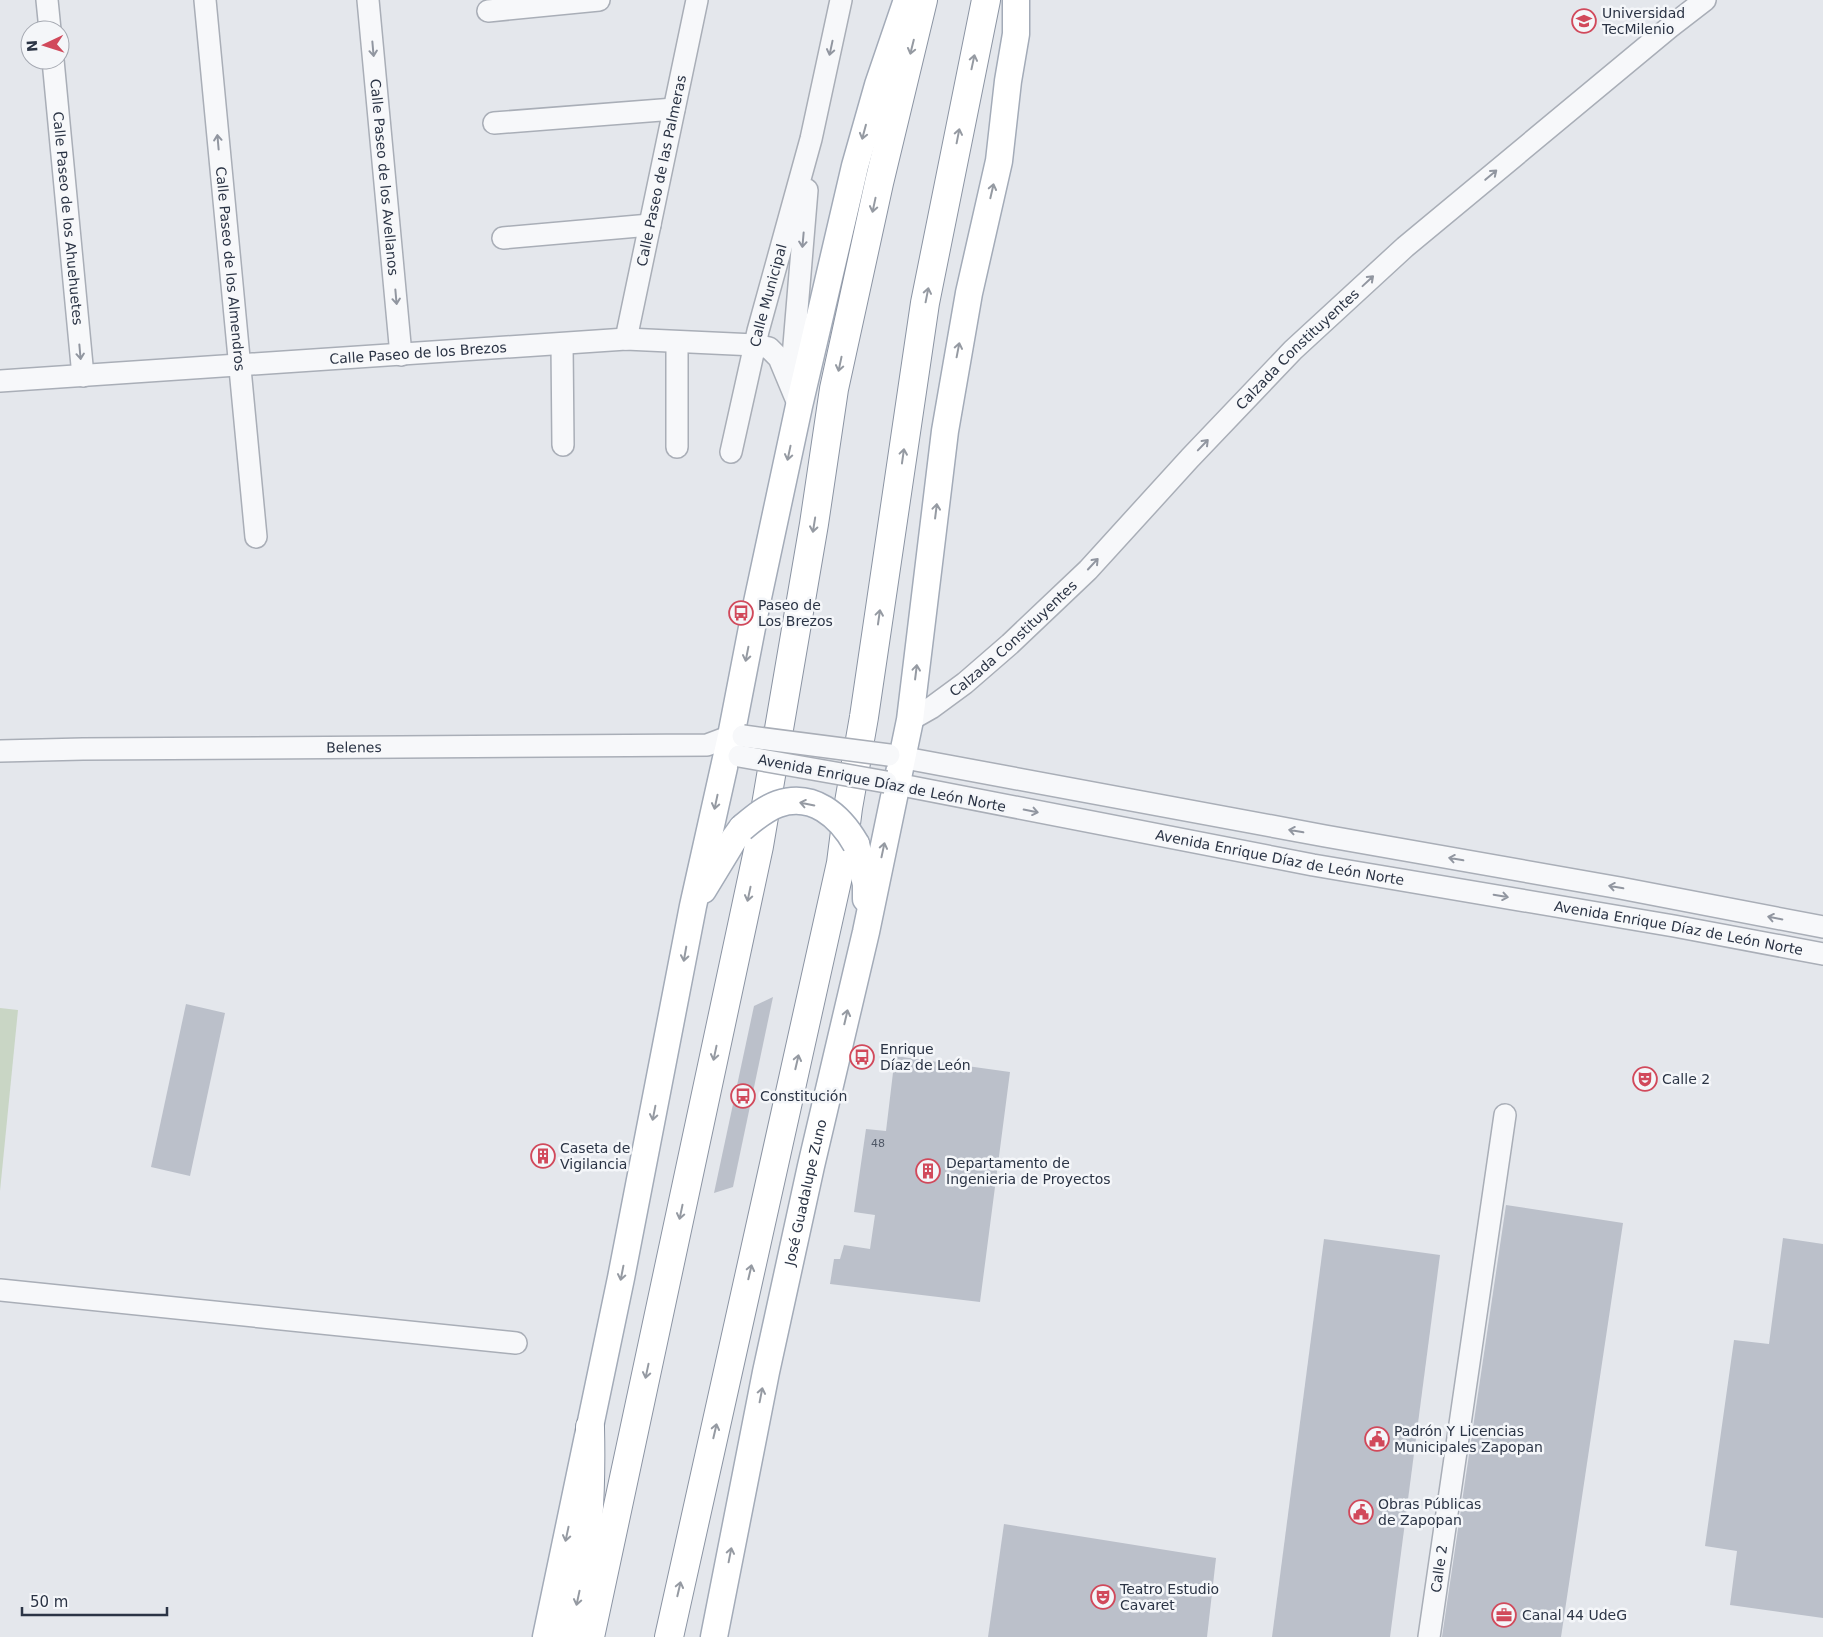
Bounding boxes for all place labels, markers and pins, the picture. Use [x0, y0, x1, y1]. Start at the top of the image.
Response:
place label: Universidad TecMilenio [1601, 5, 1685, 37]
school or university icon: Universidad TecMilenio [1571, 8, 1597, 34]
place label: Paseo de Los Brezos [758, 597, 833, 629]
bus stop icon: Paseo de Los Brezos [728, 600, 754, 626]
place label: Enrique Díaz de León [880, 1041, 971, 1073]
bus stop icon: Enrique Díaz de León [849, 1044, 875, 1070]
theatre icon: Calle 2 [1632, 1066, 1658, 1092]
place label: Calle 2 [1662, 1071, 1710, 1087]
bus stop icon: Constitución [730, 1083, 756, 1109]
place label: Constitución [760, 1088, 847, 1104]
place label: Caseta de Vigilancia [560, 1140, 630, 1172]
building icon: Caseta de Vigilancia [530, 1143, 556, 1169]
place label: Departamento de Ingenieria de Proyectos [946, 1155, 1111, 1187]
building icon: Departamento de Ingenieria de Proyectos [915, 1158, 941, 1184]
place label: Padrón Y Licencias Municipales Zapopan [1394, 1423, 1543, 1455]
public building icon: Padrón Y Licencias Municipales Zapopan [1364, 1426, 1390, 1452]
place label: Obras Públicas de Zapopan [1378, 1496, 1481, 1528]
public building icon: Obras Públicas de Zapopan [1348, 1499, 1374, 1525]
place label: Teatro Estudio Cavaret [1119, 1581, 1219, 1613]
theatre icon: Teatro Estudio Cavaret [1090, 1584, 1116, 1610]
office icon: Canal 44 UdeG [1491, 1602, 1517, 1628]
place label: Canal 44 UdeG [1522, 1607, 1627, 1623]

